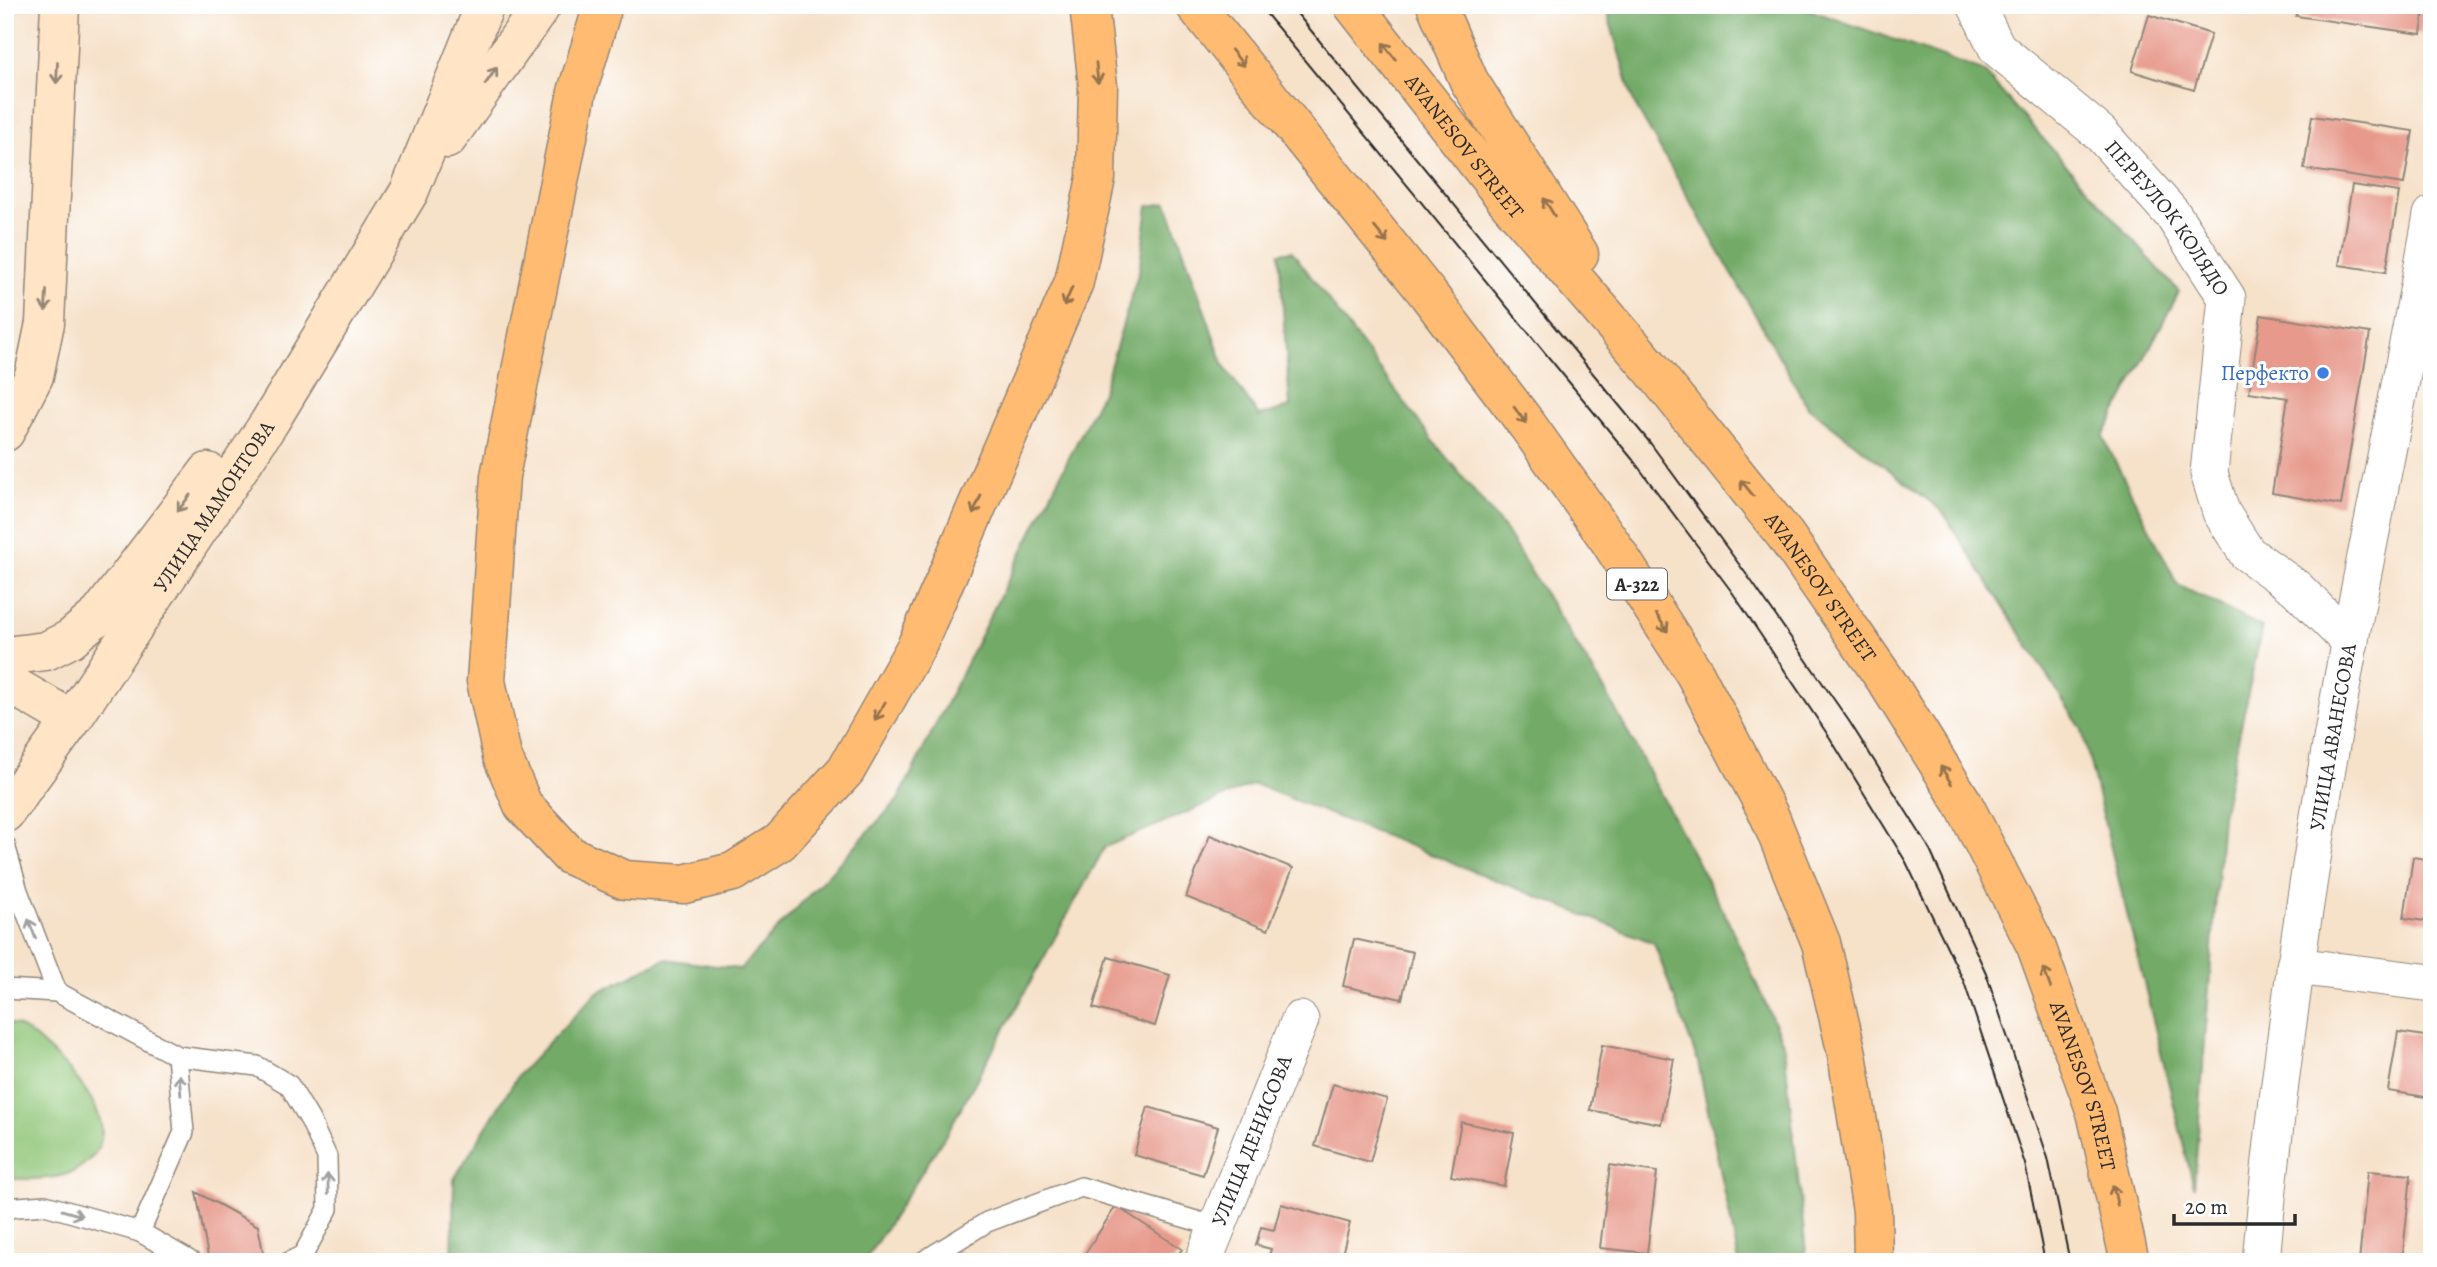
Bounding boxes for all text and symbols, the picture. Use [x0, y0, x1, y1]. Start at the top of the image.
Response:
one-way arrow [1381, 43, 1397, 61]
one-way arrow [1230, 49, 1245, 67]
one-way arrow [1091, 61, 1104, 84]
one-way arrow [51, 62, 64, 85]
one-way arrow [484, 67, 498, 86]
street label: AVANESOV STREET [1398, 67, 1531, 225]
street label: ПЕРЕУЛОК КОЛЯДО [2099, 134, 2236, 301]
one-way arrow [1542, 198, 1557, 217]
one-way arrow [1373, 226, 1389, 244]
one-way arrow [1060, 285, 1073, 307]
one-way arrow [40, 289, 53, 312]
place label: Перфекто [2221, 359, 2309, 387]
marker: Перфекто [2315, 365, 2331, 381]
one-way arrow [1513, 405, 1527, 424]
street label: УЛИЦА МАМОНТОВА [147, 415, 281, 598]
one-way arrow [1739, 479, 1754, 497]
one-way arrow [177, 493, 192, 512]
one-way arrow [970, 494, 983, 516]
street label: AVANESOV STREET [1758, 506, 1883, 668]
road number: А-322 [1607, 568, 1667, 600]
one-way arrow [1655, 613, 1670, 632]
street label: УЛИЦА АВАНЕСОВА [2303, 641, 2363, 833]
one-way arrow [873, 700, 887, 720]
one-way arrow [1938, 766, 1953, 785]
one-way arrow [25, 918, 38, 940]
one-way arrow [2040, 968, 2052, 990]
street label: AVANESOV STREET [2043, 996, 2123, 1174]
street label: УЛИЦА ДЕНИСОВА [1205, 1050, 1299, 1230]
one-way arrow [173, 1074, 186, 1096]
one-way arrow [321, 1173, 334, 1196]
scale bar [2174, 1183, 2295, 1227]
one-way arrow [2108, 1184, 2121, 1207]
text: 20 m [2185, 1193, 2228, 1221]
one-way arrow [61, 1207, 83, 1220]

